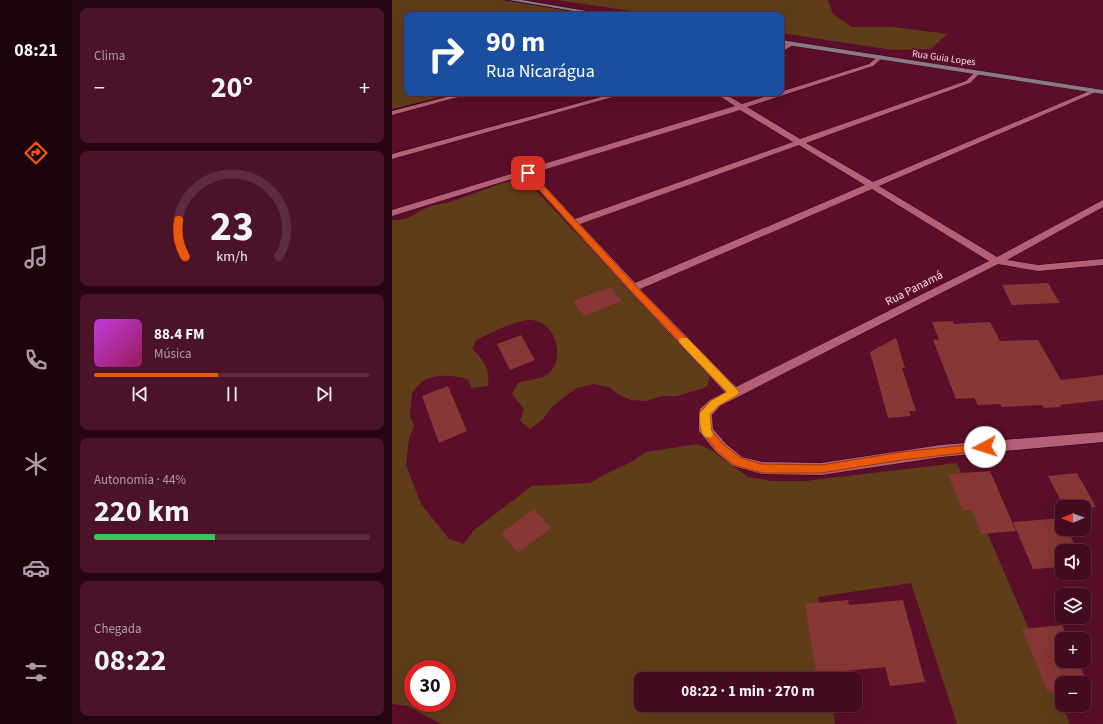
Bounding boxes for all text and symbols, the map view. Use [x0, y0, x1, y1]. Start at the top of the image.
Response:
text: 90 m [486, 22, 545, 62]
icon: right [420, 28, 472, 80]
text: 08:21 [14, 38, 58, 63]
text: Clima [94, 47, 125, 65]
street label: Rua Guia Lopes [911, 47, 977, 69]
text: Rua Nicarágua [486, 59, 595, 84]
text: 20° [211, 66, 253, 109]
text: − [94, 72, 105, 104]
text: + [359, 72, 370, 104]
icon: directions [22, 139, 50, 167]
pin [511, 156, 545, 190]
icon: arrive [517, 162, 539, 184]
text: 23 [210, 197, 254, 257]
icon: music [22, 243, 50, 271]
text: km/h [216, 245, 248, 266]
street label: Rua Panamá [882, 267, 946, 310]
text: 88.4 FM [154, 324, 205, 345]
text: Música [154, 345, 192, 363]
icon: phone [22, 346, 50, 374]
icon: previous [129, 383, 151, 405]
icon: pause [221, 383, 243, 405]
icon: next [313, 383, 335, 405]
position arrow [964, 426, 1006, 468]
icon: climate [22, 450, 50, 478]
text: Autonomia · 44% [94, 471, 186, 489]
text: 220 km [94, 490, 190, 533]
north arrow [1055, 500, 1091, 536]
map controls [1055, 500, 1091, 712]
button: sound [1055, 544, 1091, 580]
icon: car [22, 554, 50, 582]
button: layers [1055, 588, 1091, 624]
text: Chegada [94, 620, 141, 638]
button: + [1055, 632, 1091, 668]
text: 08:22 [94, 639, 166, 682]
icon: filters [22, 658, 50, 686]
speed limit sign: 30 [404, 660, 456, 712]
button: − [1055, 676, 1091, 712]
text: 08:22 · 1 min · 270 m [681, 681, 815, 702]

